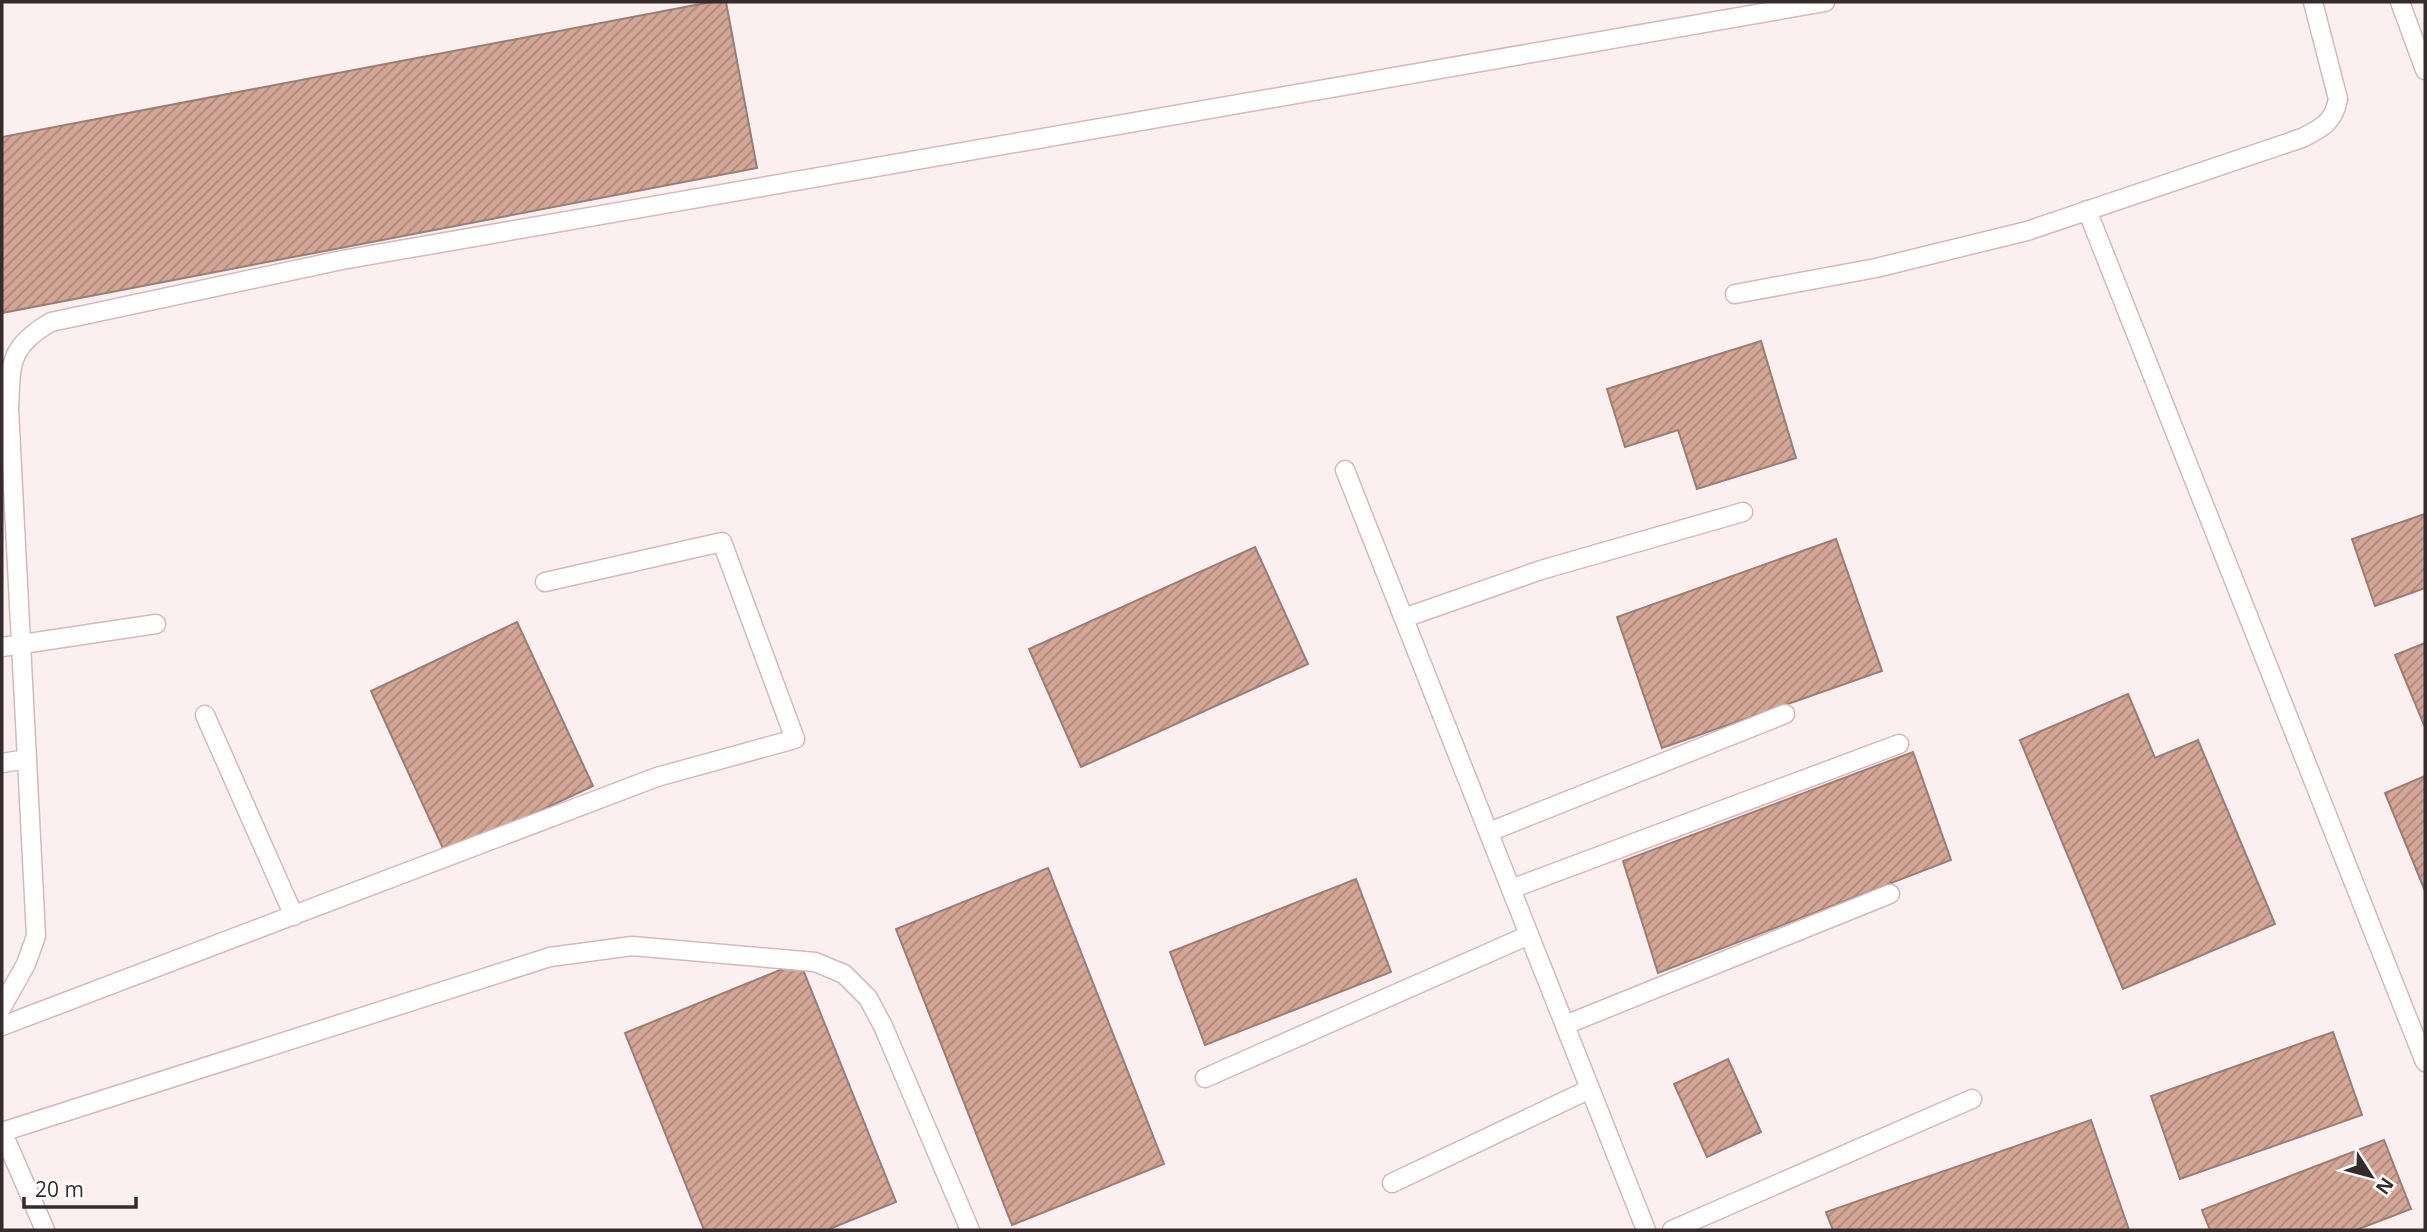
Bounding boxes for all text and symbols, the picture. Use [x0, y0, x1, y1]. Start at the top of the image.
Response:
north arrow [2336, 1141, 2406, 1211]
scale bar [24, 1166, 136, 1210]
text: N [2370, 1172, 2400, 1200]
text: 20 m [35, 1175, 84, 1203]

